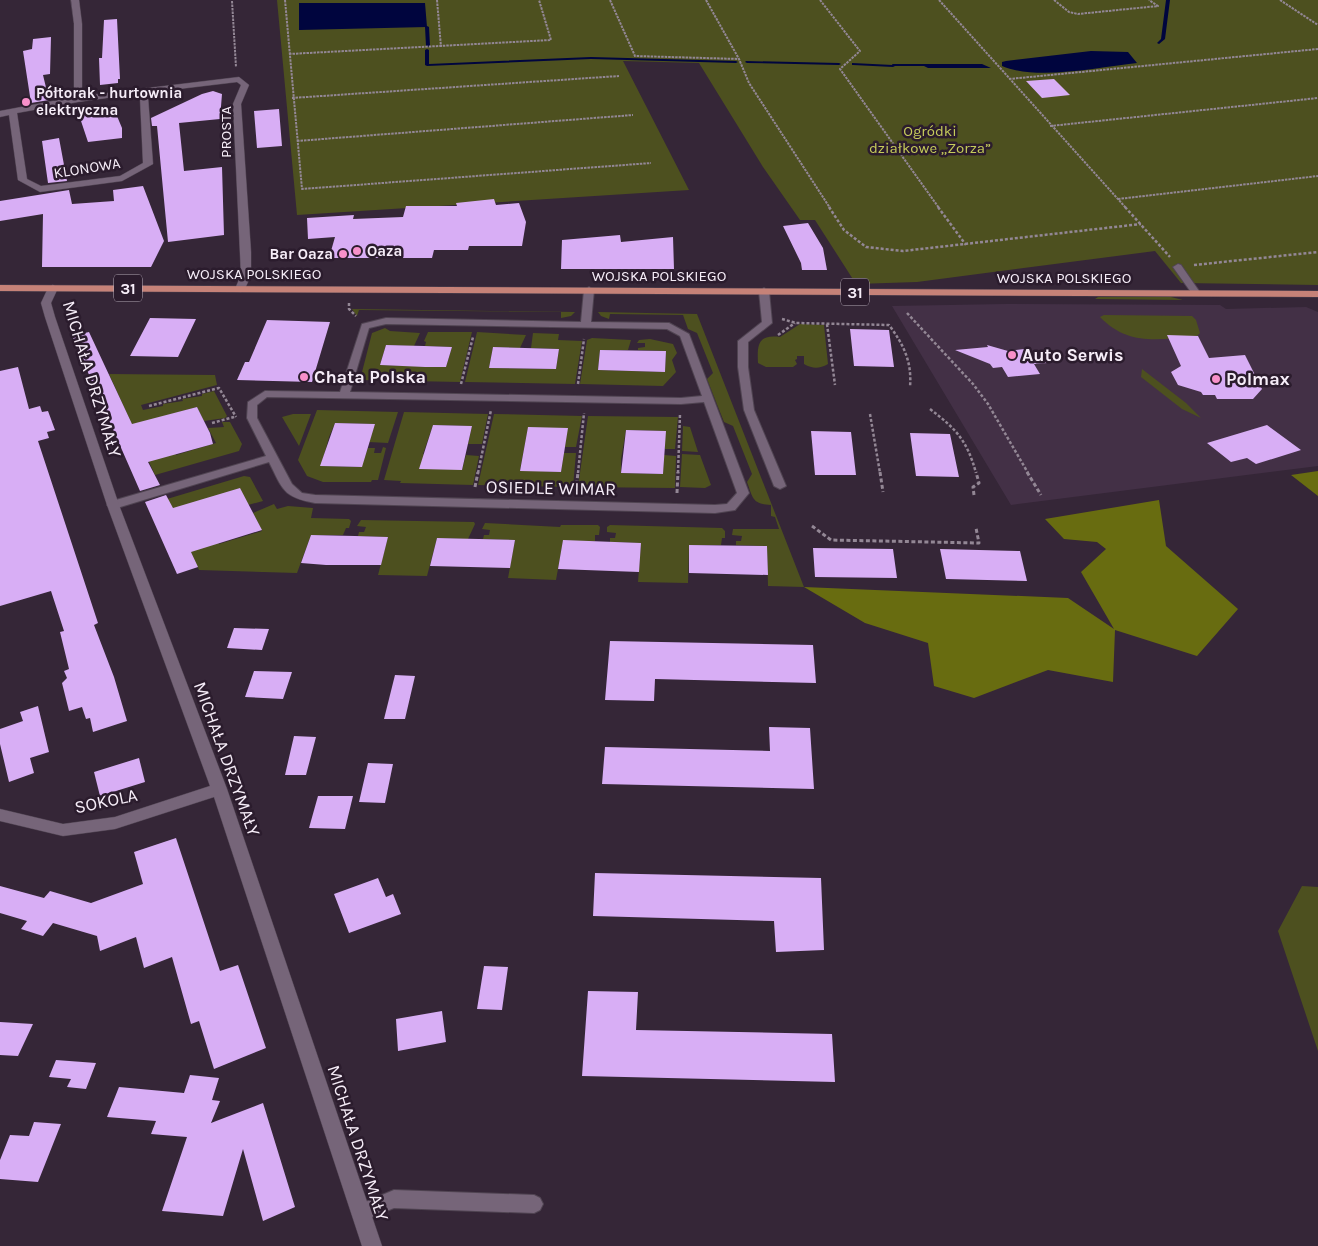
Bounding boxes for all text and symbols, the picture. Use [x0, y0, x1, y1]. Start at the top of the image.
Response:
place label: Półtorak - hurtownia elektryczna [36, 84, 182, 119]
marker: Półtorak - hurtownia elektryczna [20, 96, 32, 108]
street label: PROSTA [217, 106, 235, 158]
park label: Ogródki działkowe „Zorza” [869, 122, 991, 157]
street label: KLONOWA [52, 154, 122, 182]
place label: Oaza [367, 242, 402, 260]
place label: Bar Oaza [270, 245, 333, 263]
marker: Oaza [351, 245, 363, 257]
marker: Bar Oaza [337, 248, 349, 260]
street label: WOJSKA POLSKIEGO [187, 265, 321, 283]
street label: WOJSKA POLSKIEGO [592, 267, 726, 285]
street label: WOJSKA POLSKIEGO [997, 269, 1131, 287]
road number: 31 [114, 274, 142, 302]
road number: 31 [841, 278, 869, 306]
street label: MICHAŁA DRZYMAŁY [58, 298, 126, 460]
place label: Auto Serwis [1022, 344, 1124, 366]
marker: Auto Serwis [1006, 349, 1018, 361]
place label: Chata Polska [314, 366, 426, 388]
place label: Polmax [1226, 368, 1290, 390]
marker: Chata Polska [298, 371, 310, 383]
marker: Polmax [1210, 373, 1222, 385]
street label: OSIEDLE WIMAR [486, 476, 616, 500]
street label: MICHAŁA DRZYMAŁY [189, 679, 265, 839]
street label: SOKOLA [73, 784, 139, 818]
street label: MICHAŁA DRZYMAŁY [322, 1062, 394, 1224]

